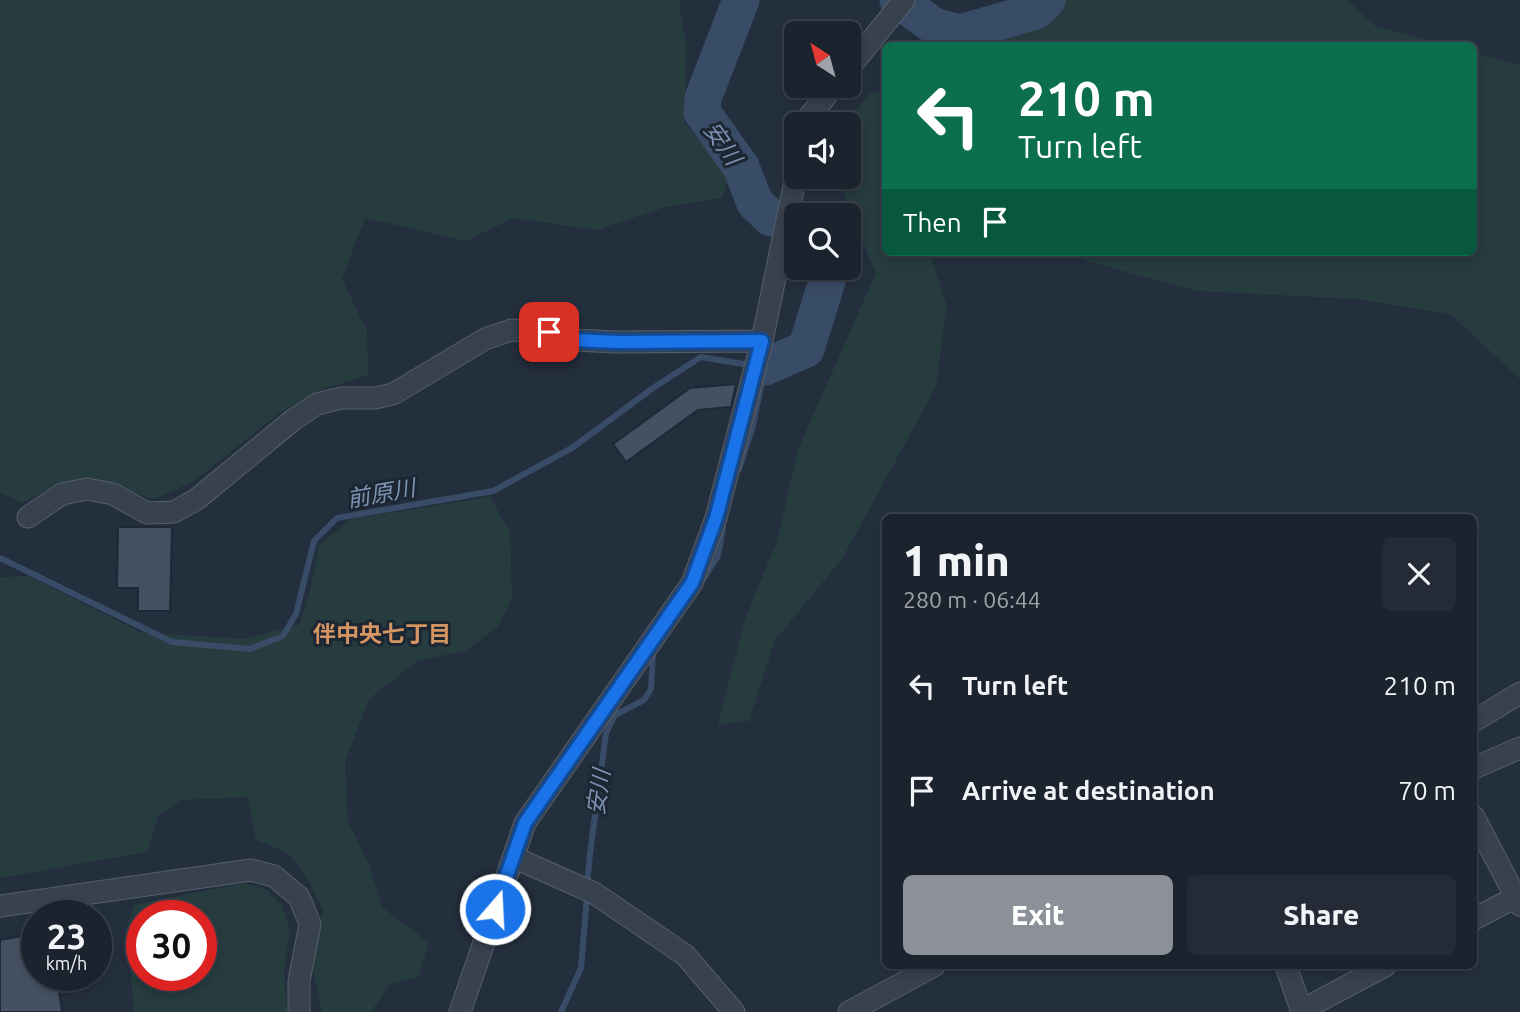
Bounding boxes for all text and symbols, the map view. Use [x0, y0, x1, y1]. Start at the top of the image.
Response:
north arrow [784, 21, 861, 98]
map controls [784, 21, 861, 280]
icon: left [903, 70, 994, 161]
text: 210 m [1018, 70, 1155, 125]
button: sound [784, 112, 861, 189]
water label: 安川 [700, 117, 748, 171]
text: Turn left [1018, 128, 1142, 164]
button: search [784, 203, 861, 280]
icon: arrive [976, 203, 1014, 241]
text: Then [903, 208, 962, 237]
pin [519, 302, 579, 362]
icon: arrive [530, 313, 568, 351]
water label: 前原川 [345, 474, 420, 511]
text: 1 min [903, 537, 1010, 584]
button: close [1382, 537, 1456, 611]
text: 280 m · 06:44 [903, 587, 1041, 612]
district label: 伴中央七丁目 [313, 621, 451, 646]
icon: left [903, 667, 941, 705]
text: Turn left [962, 671, 1068, 700]
text: 210 m [1384, 671, 1456, 700]
water label: 安川 [582, 765, 614, 817]
icon: arrive [903, 772, 941, 810]
text: Arrive at destination [962, 776, 1215, 805]
text: 70 m [1398, 776, 1456, 805]
position arrow [458, 872, 532, 946]
button: Exit [903, 875, 1173, 955]
button: Share [1187, 875, 1456, 955]
speed limit sign: 30 [126, 900, 217, 991]
text: 23 [47, 916, 86, 956]
text: km/h [46, 953, 87, 973]

